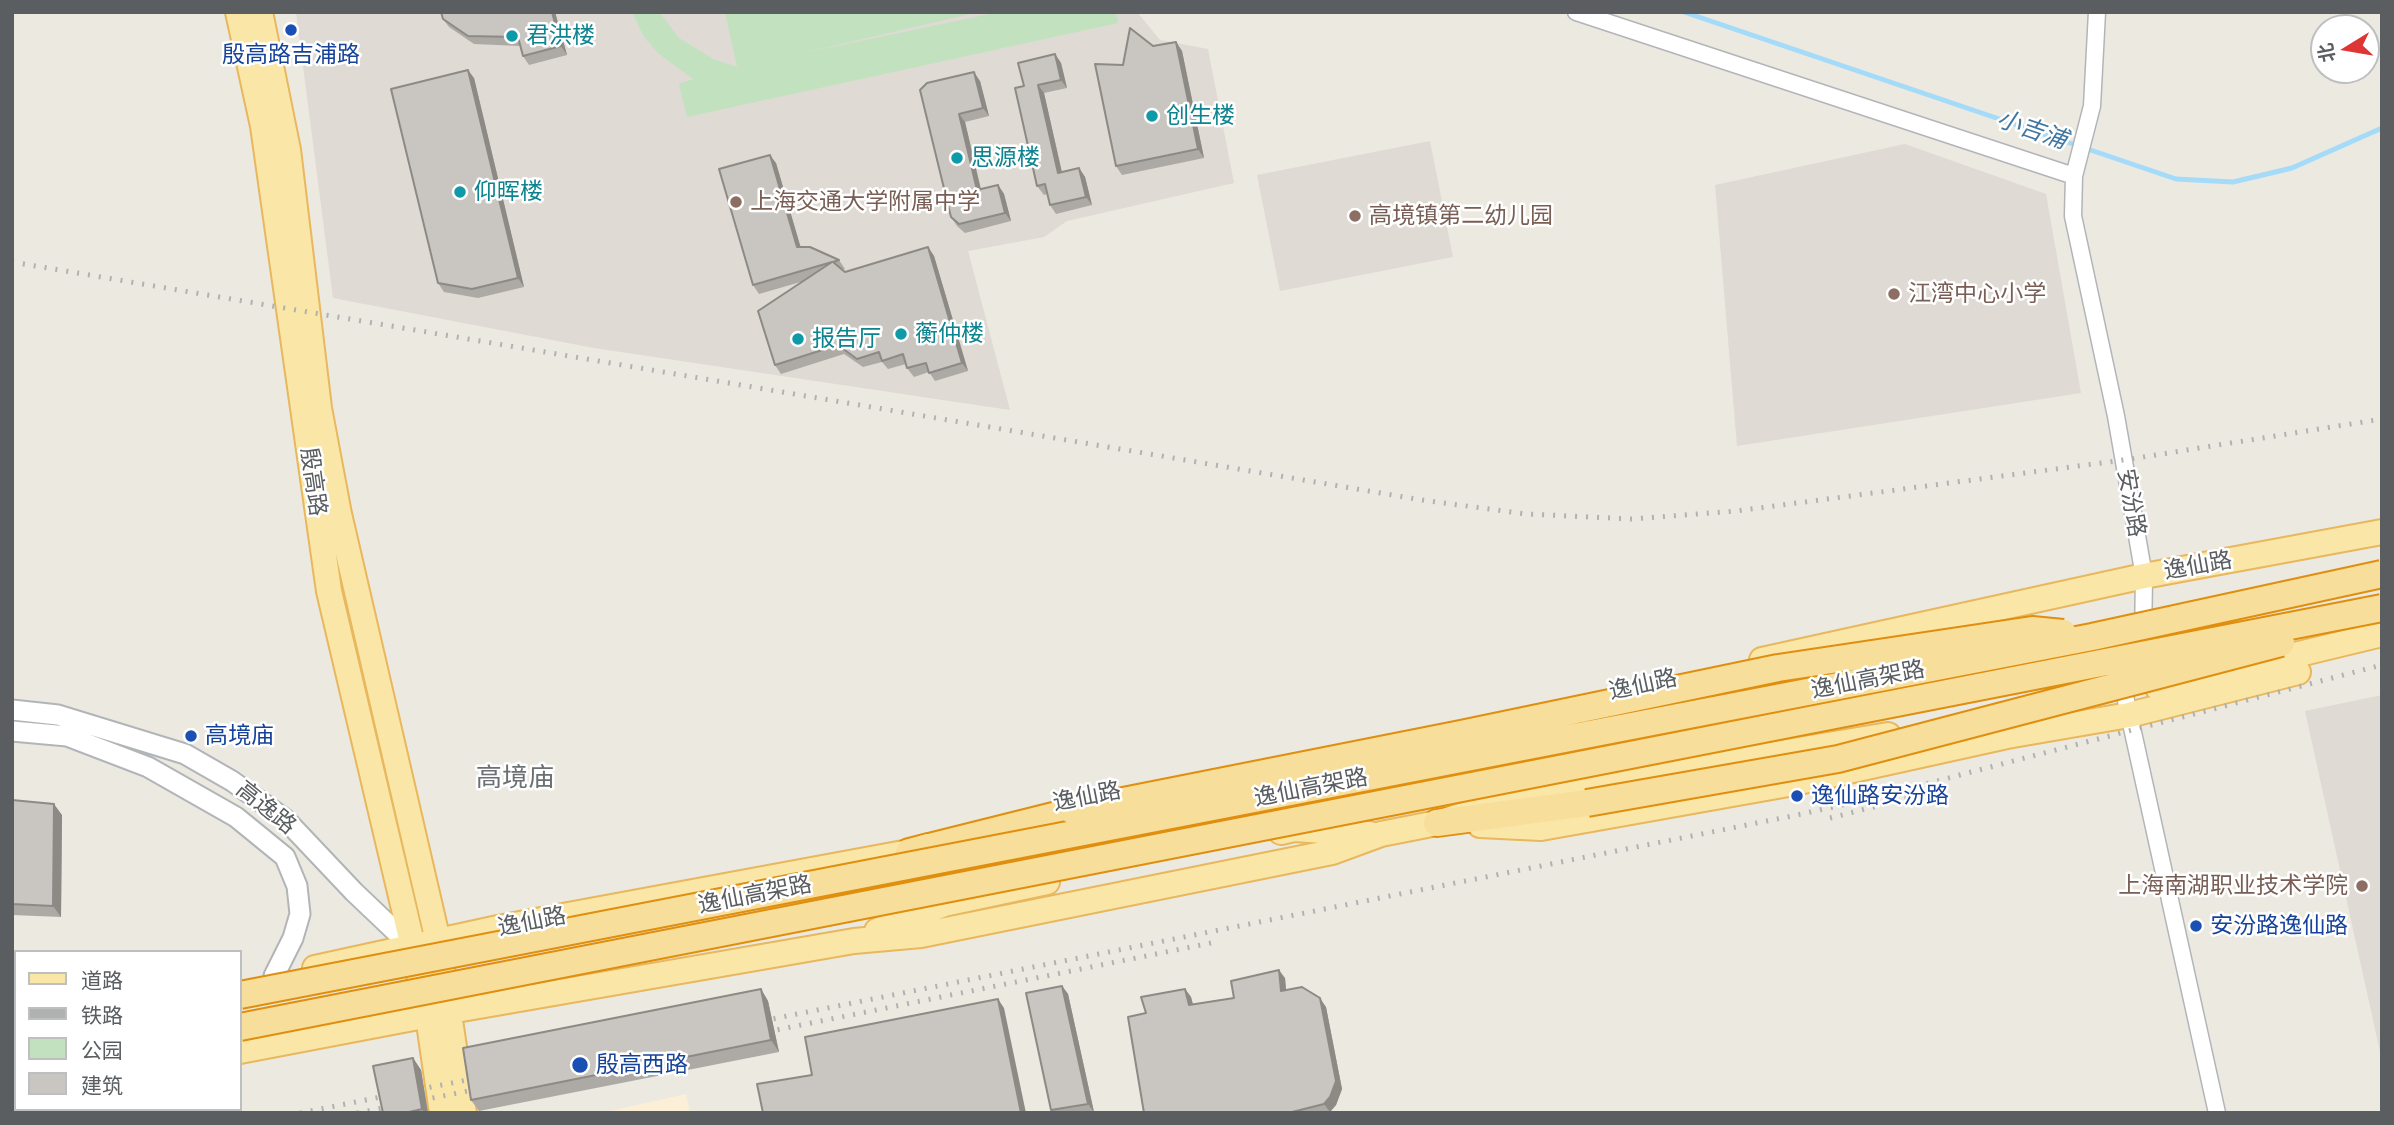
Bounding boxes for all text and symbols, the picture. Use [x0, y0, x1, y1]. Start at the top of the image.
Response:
north arrow [2310, 14, 2380, 84]
marker: 殷高路吉浦路 [283, 22, 299, 38]
place label: 君洪楼 [526, 22, 595, 50]
marker: 君洪楼 [504, 28, 520, 44]
place label: 殷高路吉浦路 [222, 41, 360, 69]
text: 北 [2313, 41, 2340, 64]
place label: 创生楼 [1166, 102, 1235, 130]
water label: 小吉浦 [1993, 105, 2071, 155]
marker: 创生楼 [1144, 108, 1160, 124]
place label: 思源楼 [971, 144, 1040, 172]
marker: 思源楼 [949, 150, 965, 166]
place label: 仰晖楼 [474, 178, 543, 206]
marker: 仰晖楼 [452, 184, 468, 200]
place label: 上海交通大学附属中学 [750, 188, 980, 216]
marker: 上海交通大学附属中学 [728, 194, 744, 210]
place label: 高境镇第二幼儿园 [1369, 202, 1553, 230]
marker: 高境镇第二幼儿园 [1347, 208, 1363, 224]
place label: 江湾中心小学 [1908, 280, 2046, 308]
marker: 江湾中心小学 [1886, 286, 1902, 302]
place label: 蘅仲楼 [915, 320, 984, 348]
place label: 报告厅 [812, 325, 881, 353]
marker: 蘅仲楼 [893, 326, 909, 342]
marker: 报告厅 [790, 331, 806, 347]
street label: 殷高路 [295, 446, 331, 518]
street label: 安汾路 [2111, 467, 2151, 539]
street label: 逸仙路 [2162, 546, 2234, 586]
street label: 逸仙高架路 [1809, 655, 1927, 705]
street label: 逸仙路 [1606, 664, 1680, 706]
place label: 高境庙 [205, 722, 274, 750]
marker: 高境庙 [183, 728, 199, 744]
district label: 高境庙 [476, 762, 554, 794]
street label: 逸仙高架路 [1252, 763, 1370, 813]
street label: 高逸路 [231, 776, 301, 840]
street label: 逸仙路 [1051, 777, 1123, 817]
place label: 逸仙路安汾路 [1811, 782, 1949, 810]
marker: 逸仙路安汾路 [1789, 788, 1805, 804]
street label: 逸仙高架路 [696, 870, 814, 920]
place label: 上海南湖职业技术学院 [2118, 872, 2348, 900]
marker: 上海南湖职业技术学院 [2354, 878, 2370, 894]
street label: 逸仙路 [496, 902, 568, 942]
place label: 安汾路逸仙路 [2210, 912, 2348, 940]
marker: 安汾路逸仙路 [2188, 918, 2204, 934]
legend [14, 950, 242, 1111]
text: 道路 [81, 967, 123, 993]
text: 铁路 [81, 1002, 123, 1028]
text: 公园 [81, 1037, 123, 1063]
place label: 殷高西路 [596, 1051, 688, 1079]
marker: 殷高西路 [570, 1055, 590, 1075]
text: 建筑 [81, 1072, 123, 1098]

